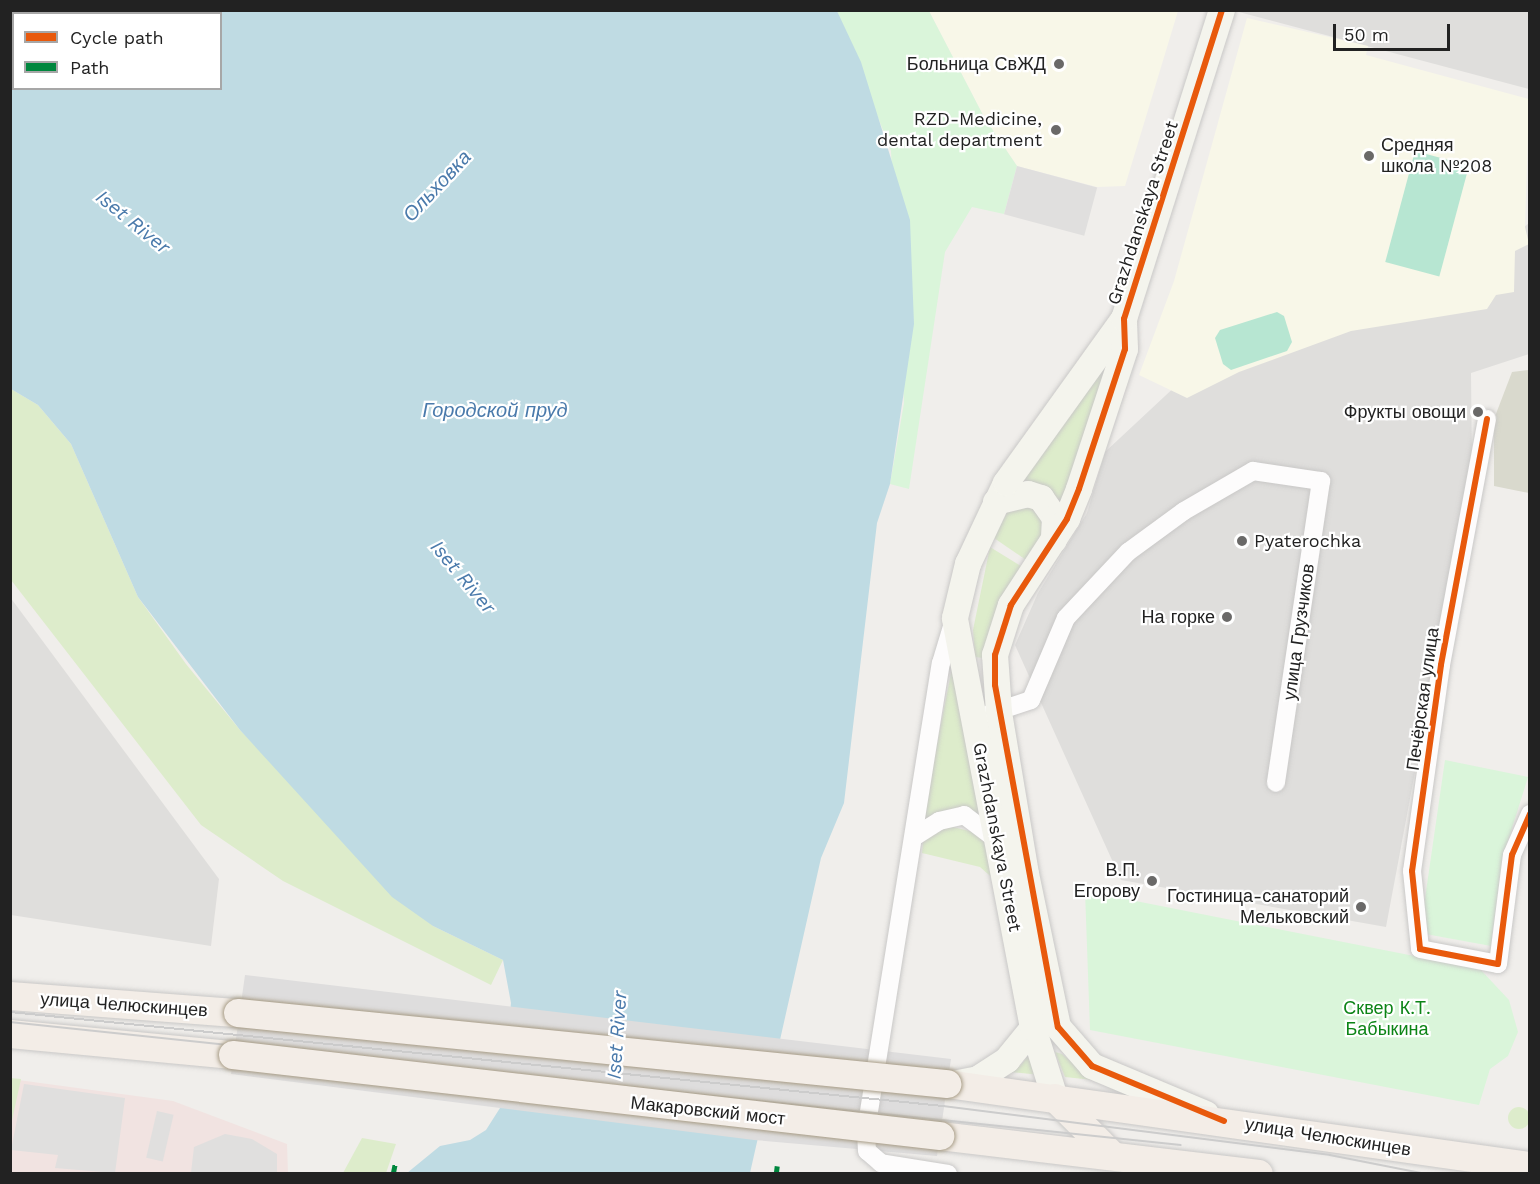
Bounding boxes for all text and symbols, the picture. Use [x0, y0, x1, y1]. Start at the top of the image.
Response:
legend [12, 12, 222, 90]
scale bar [1336, 12, 1453, 50]
text: 50 m [1344, 24, 1389, 45]
text: Cycle path [70, 27, 164, 48]
place label: Больница СвЖД [907, 53, 1046, 75]
marker: Больница СвЖД [1050, 55, 1068, 73]
text: Path [70, 57, 110, 78]
place label: RZD-Medicine, dental department [876, 109, 1042, 152]
street label: Grazhdanskaya Street [1103, 118, 1183, 308]
marker: RZD-Medicine, dental department [1047, 121, 1065, 139]
place label: Средняя школа №208 [1381, 135, 1492, 178]
water label: Ольховка [398, 145, 476, 227]
marker: Средняя школа №208 [1362, 149, 1376, 163]
water label: Iset River [91, 185, 175, 259]
water label: Городской пруд [422, 398, 568, 422]
place label: Фрукты овощи [1344, 401, 1466, 423]
marker: Фрукты овощи [1471, 405, 1485, 419]
place label: Pyaterochka [1254, 530, 1361, 552]
marker: Pyaterochka [1235, 534, 1249, 548]
water label: Iset River [425, 535, 501, 619]
street label: улица Грузчиков [1279, 562, 1319, 702]
place label: На горке [1142, 606, 1215, 628]
marker: На горке [1220, 610, 1234, 624]
street label: Печёрская улица [1402, 626, 1444, 772]
street label: Grazhdanskaya Street [968, 740, 1026, 934]
place label: В.П. Егорову [1074, 860, 1140, 902]
marker: В.П. Егорову [1145, 874, 1159, 888]
place label: Гостиница-санаторий Мельковский [1167, 886, 1349, 928]
marker: Гостиница-санаторий Мельковский [1354, 900, 1368, 914]
street label: улица Челюскинцев [40, 988, 208, 1022]
water label: Iset River [602, 990, 632, 1080]
park label: Сквер К.Т. Бабыкина [1343, 998, 1431, 1040]
street label: Макаровский мост [629, 1092, 787, 1130]
street label: улица Челюскинцев [1244, 1113, 1412, 1161]

